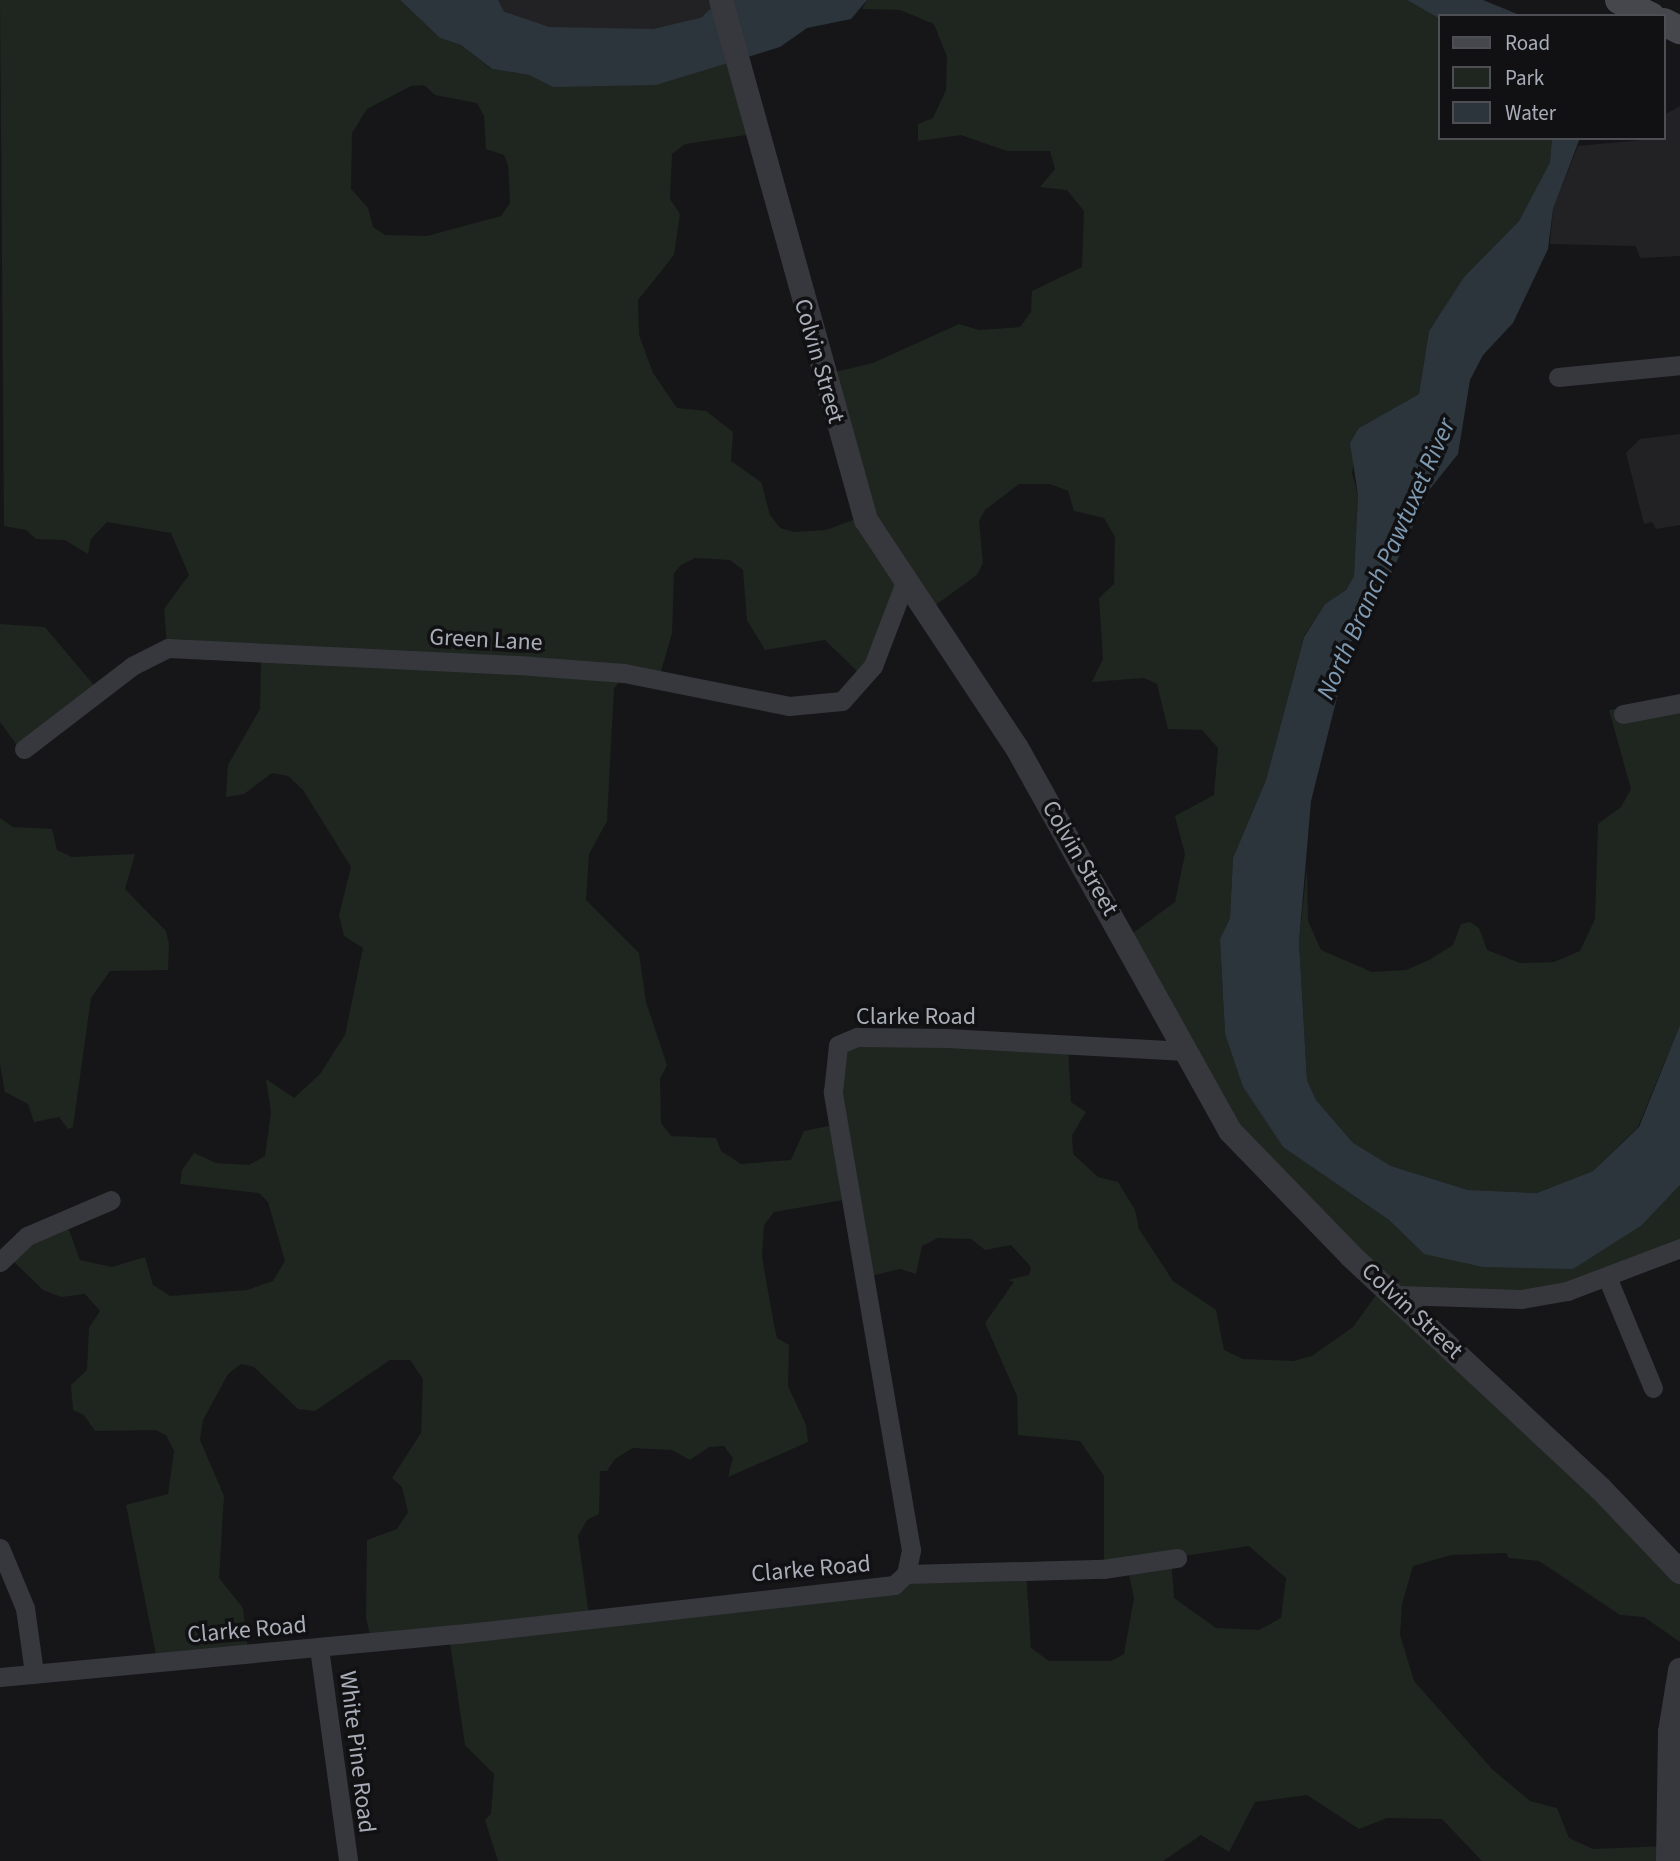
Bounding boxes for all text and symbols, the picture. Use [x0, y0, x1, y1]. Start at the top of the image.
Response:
legend [1438, 14, 1666, 140]
text: Road [1505, 28, 1550, 58]
text: Park [1505, 63, 1544, 93]
text: Water [1505, 98, 1556, 128]
street label: Colvin Street [788, 296, 850, 426]
water label: North Branch Pawtuxet River [1310, 414, 1462, 704]
street label: Green Lane [429, 623, 543, 657]
street label: Colvin Street [1036, 795, 1124, 921]
street label: Clarke Road [856, 1003, 976, 1031]
street label: Colvin Street [1355, 1257, 1469, 1365]
street label: Clarke Road [750, 1549, 872, 1589]
street label: Clarke Road [186, 1610, 308, 1650]
street label: White Pine Road [333, 1669, 381, 1835]

